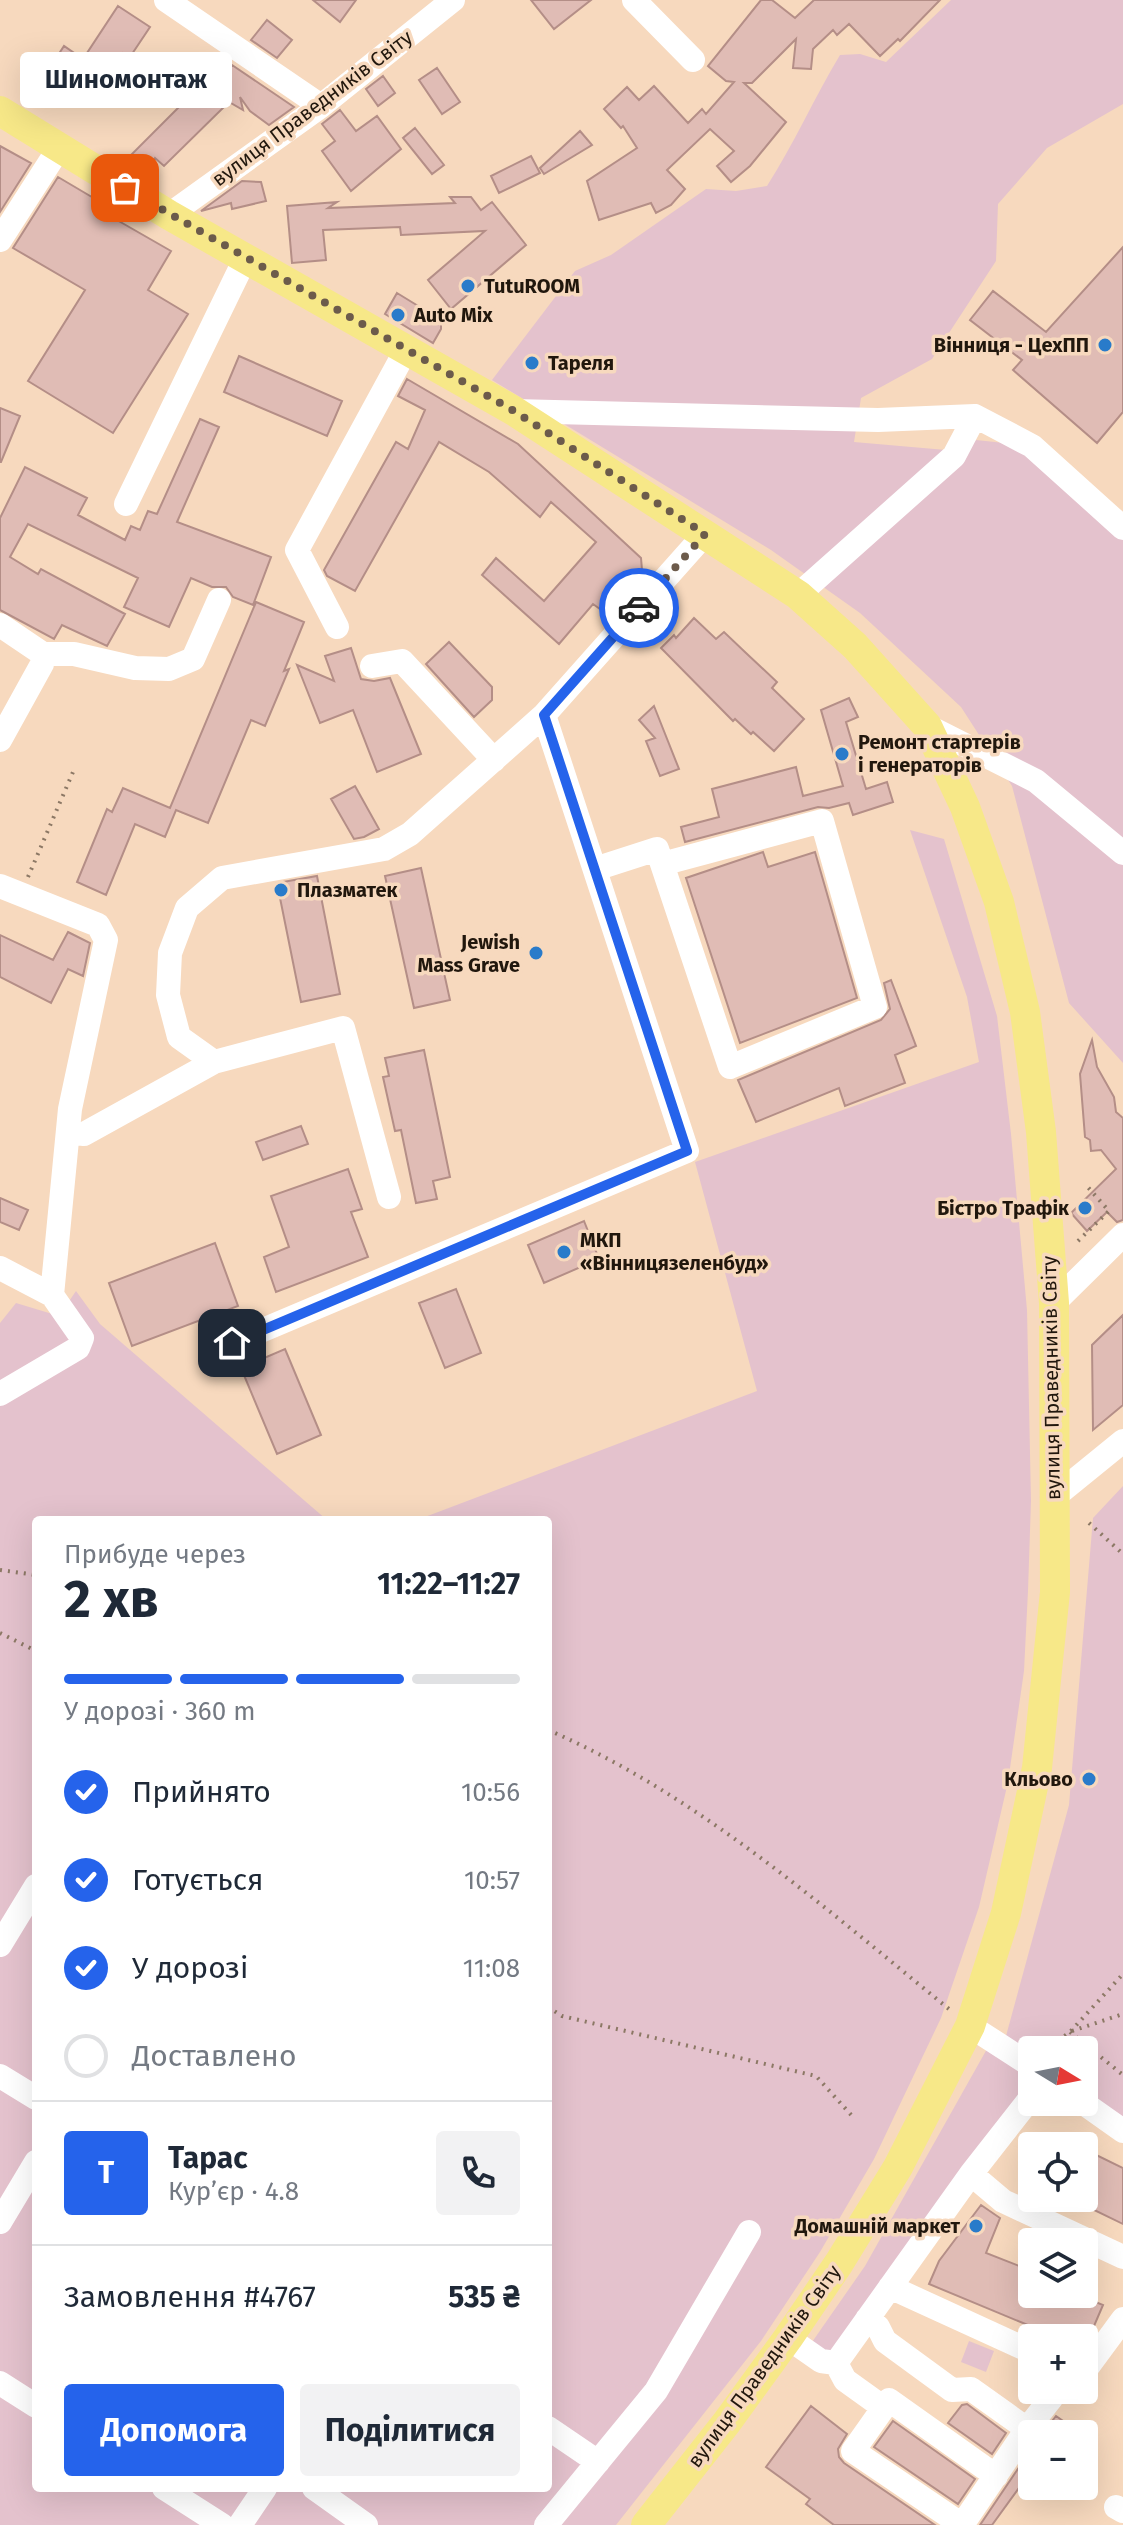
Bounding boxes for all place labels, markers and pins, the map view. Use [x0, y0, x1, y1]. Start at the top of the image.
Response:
callout: Шиномонтаж [19, 52, 231, 108]
pin [91, 154, 159, 222]
place label: TutuROOM [484, 274, 580, 298]
marker: TutuROOM [459, 277, 477, 295]
place label: Auto Mix [413, 303, 493, 327]
marker: Auto Mix [389, 306, 407, 324]
place label: Вінниця - ЦехПП [934, 333, 1089, 357]
marker: Вінниця - ЦехПП [1096, 336, 1114, 354]
place label: Тареля [548, 351, 614, 375]
marker: Тареля [523, 354, 541, 372]
place label: Ремонт стартерів і генераторів [858, 730, 1021, 777]
marker: Ремонт стартерів і генераторів [833, 745, 851, 763]
place label: Плазматек [297, 878, 399, 902]
marker: Плазматек [272, 881, 290, 899]
place label: Jewish Mass Grave [418, 930, 520, 977]
marker: Jewish Mass Grave [527, 944, 545, 962]
place label: Бістро Трафік [937, 1196, 1070, 1220]
marker: Бістро Трафік [1076, 1199, 1094, 1217]
place label: МКП «Вінницязеленбуд» [580, 1228, 769, 1275]
marker: МКП «Вінницязеленбуд» [555, 1243, 573, 1261]
pin [198, 1309, 266, 1377]
place label: Кльово [1004, 1767, 1073, 1791]
marker: Кльово [1080, 1770, 1098, 1788]
place label: Домашній маркет [794, 2214, 961, 2238]
marker: Домашній маркет [967, 2217, 985, 2235]

